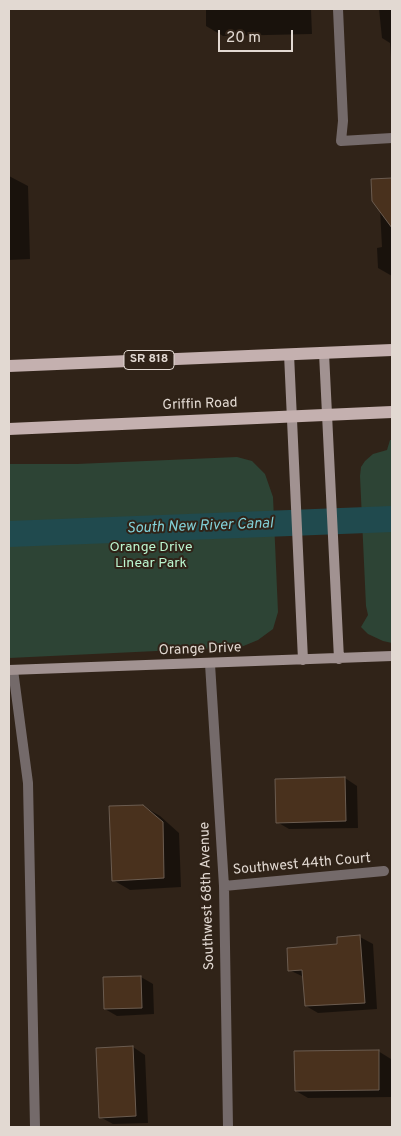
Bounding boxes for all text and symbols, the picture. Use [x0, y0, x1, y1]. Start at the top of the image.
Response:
scale bar [221, 20, 296, 52]
text: 20 m [226, 29, 261, 48]
road number: SR 818 [124, 350, 174, 370]
street label: Griffin Road [162, 395, 238, 415]
water label: South New River Canal [126, 515, 274, 539]
park label: Orange Drive Linear Park [110, 540, 192, 572]
street label: Orange Drive [158, 640, 242, 660]
street label: Southwest 68th Avenue [197, 822, 219, 970]
street label: Southwest 44th Court [232, 851, 372, 879]

